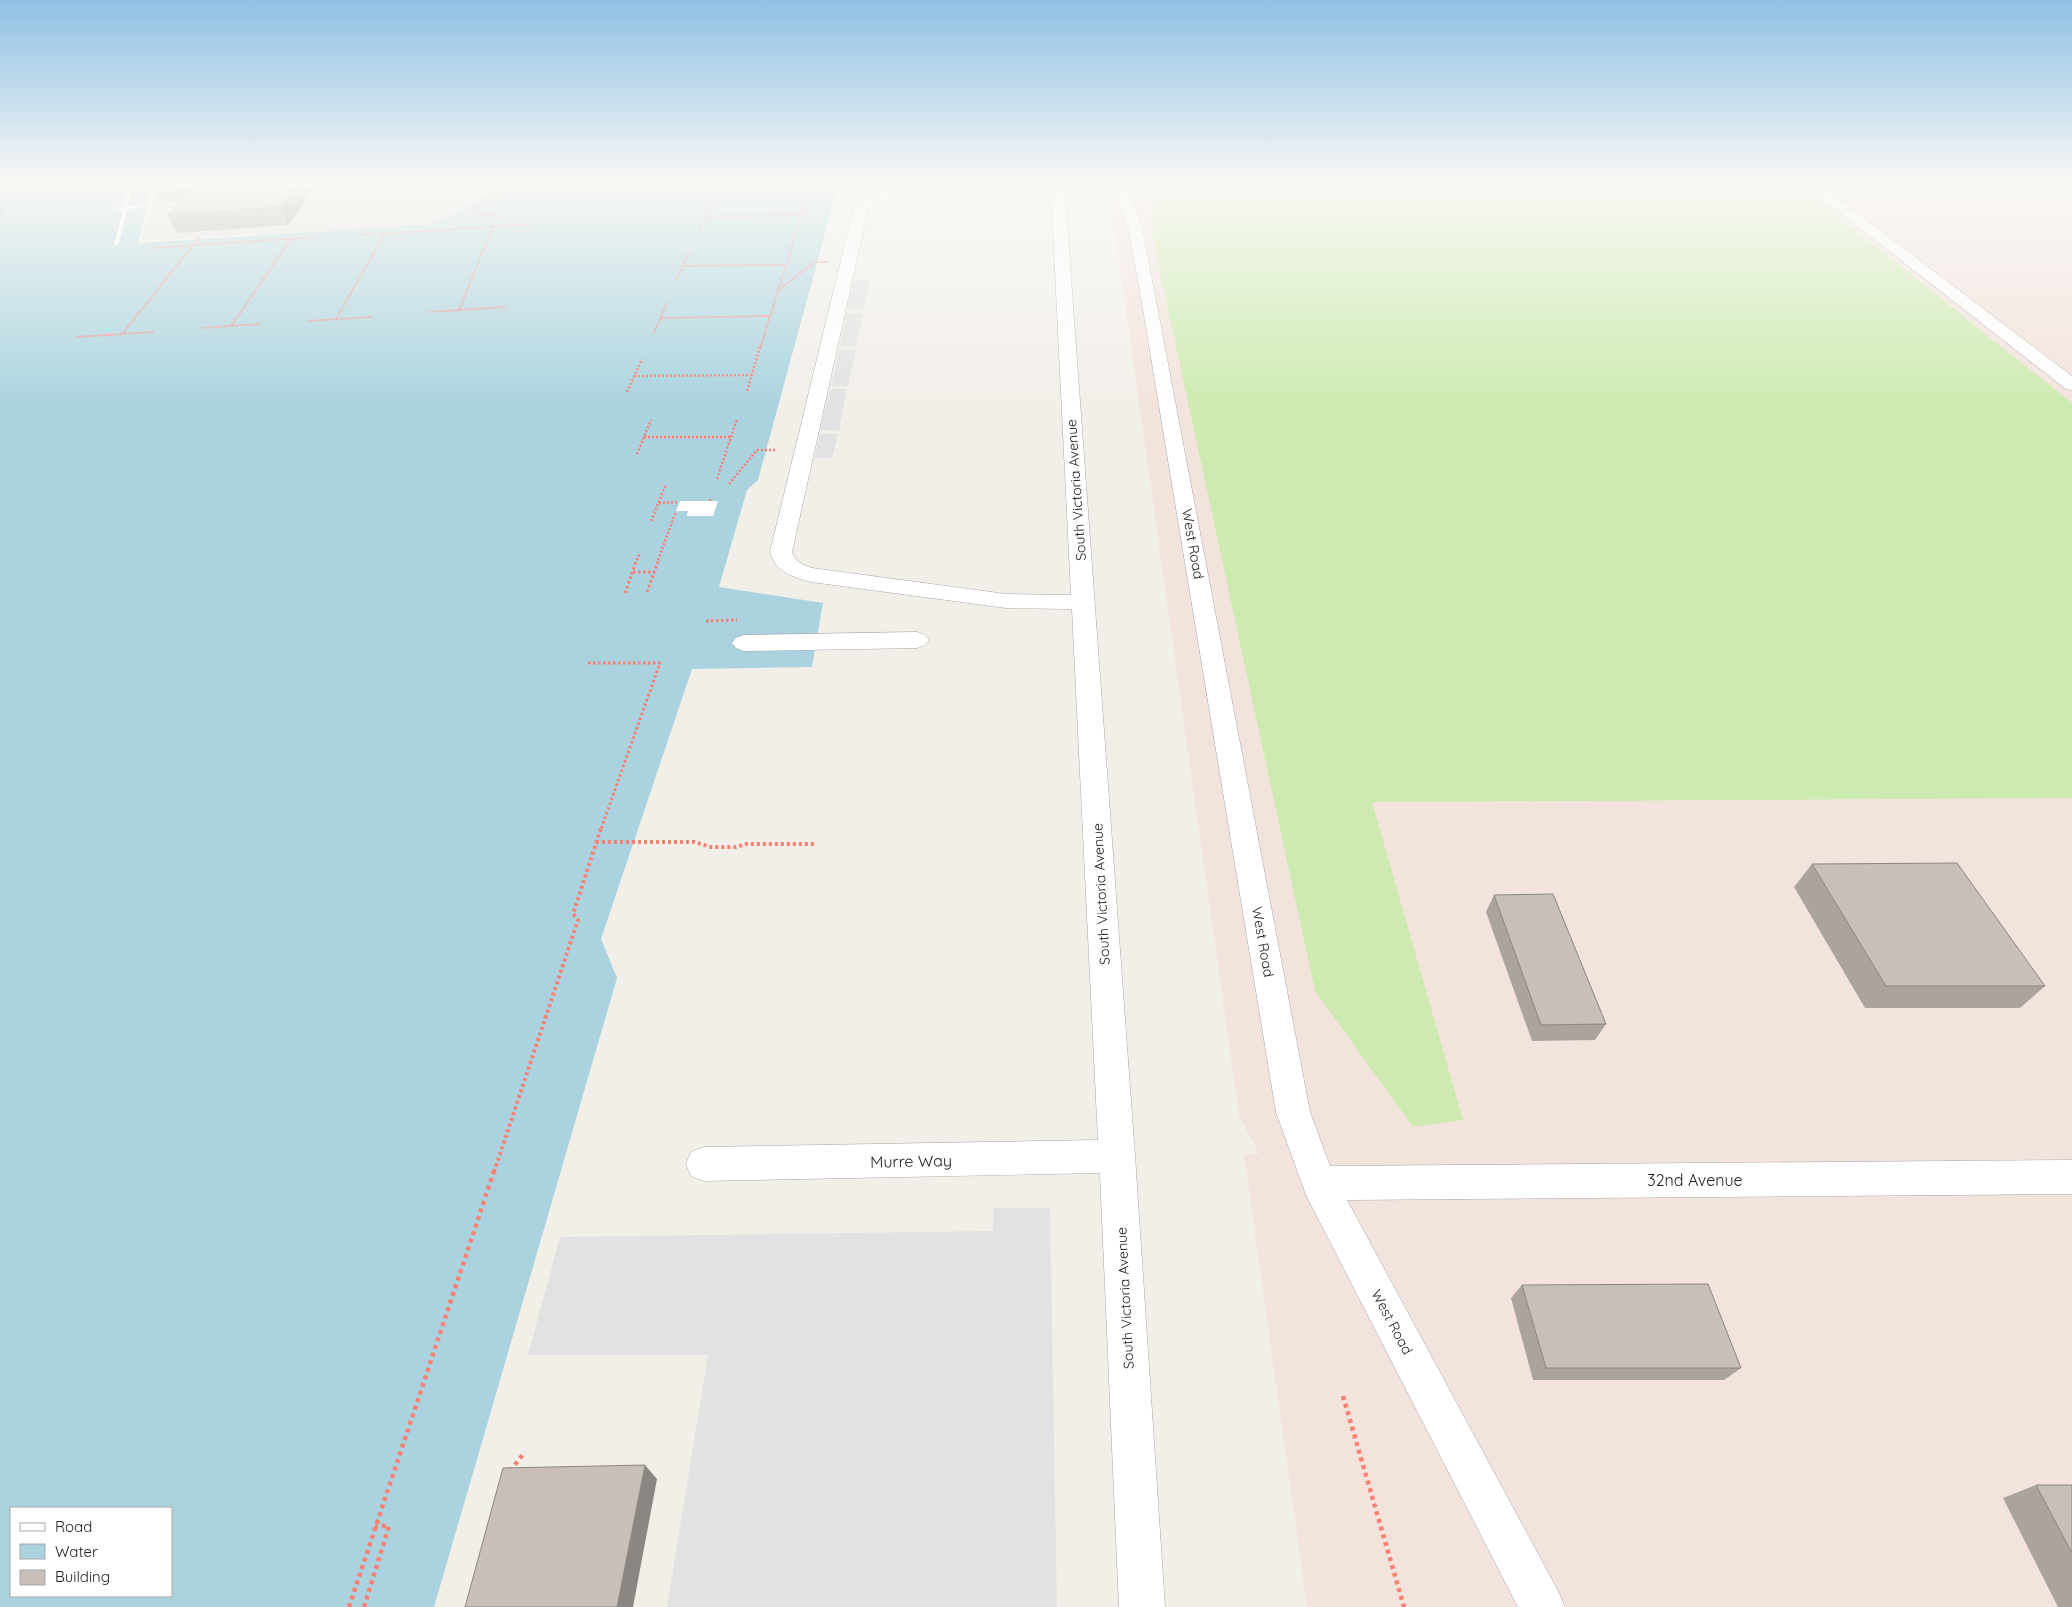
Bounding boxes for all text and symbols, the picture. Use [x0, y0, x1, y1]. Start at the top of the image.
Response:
street label: South Victoria Avenue [1062, 418, 1090, 561]
street label: West Road [1178, 507, 1208, 581]
street label: South Victoria Avenue [1088, 823, 1114, 965]
street label: West Road [1248, 905, 1278, 979]
street label: Murre Way [870, 1150, 952, 1172]
street label: 32nd Avenue [1647, 1170, 1743, 1190]
street label: South Victoria Avenue [1112, 1227, 1138, 1369]
street label: West Road [1367, 1286, 1417, 1358]
legend [10, 1507, 172, 1597]
text: Road [55, 1517, 92, 1536]
text: Water [55, 1542, 98, 1561]
text: Building [55, 1567, 110, 1586]

